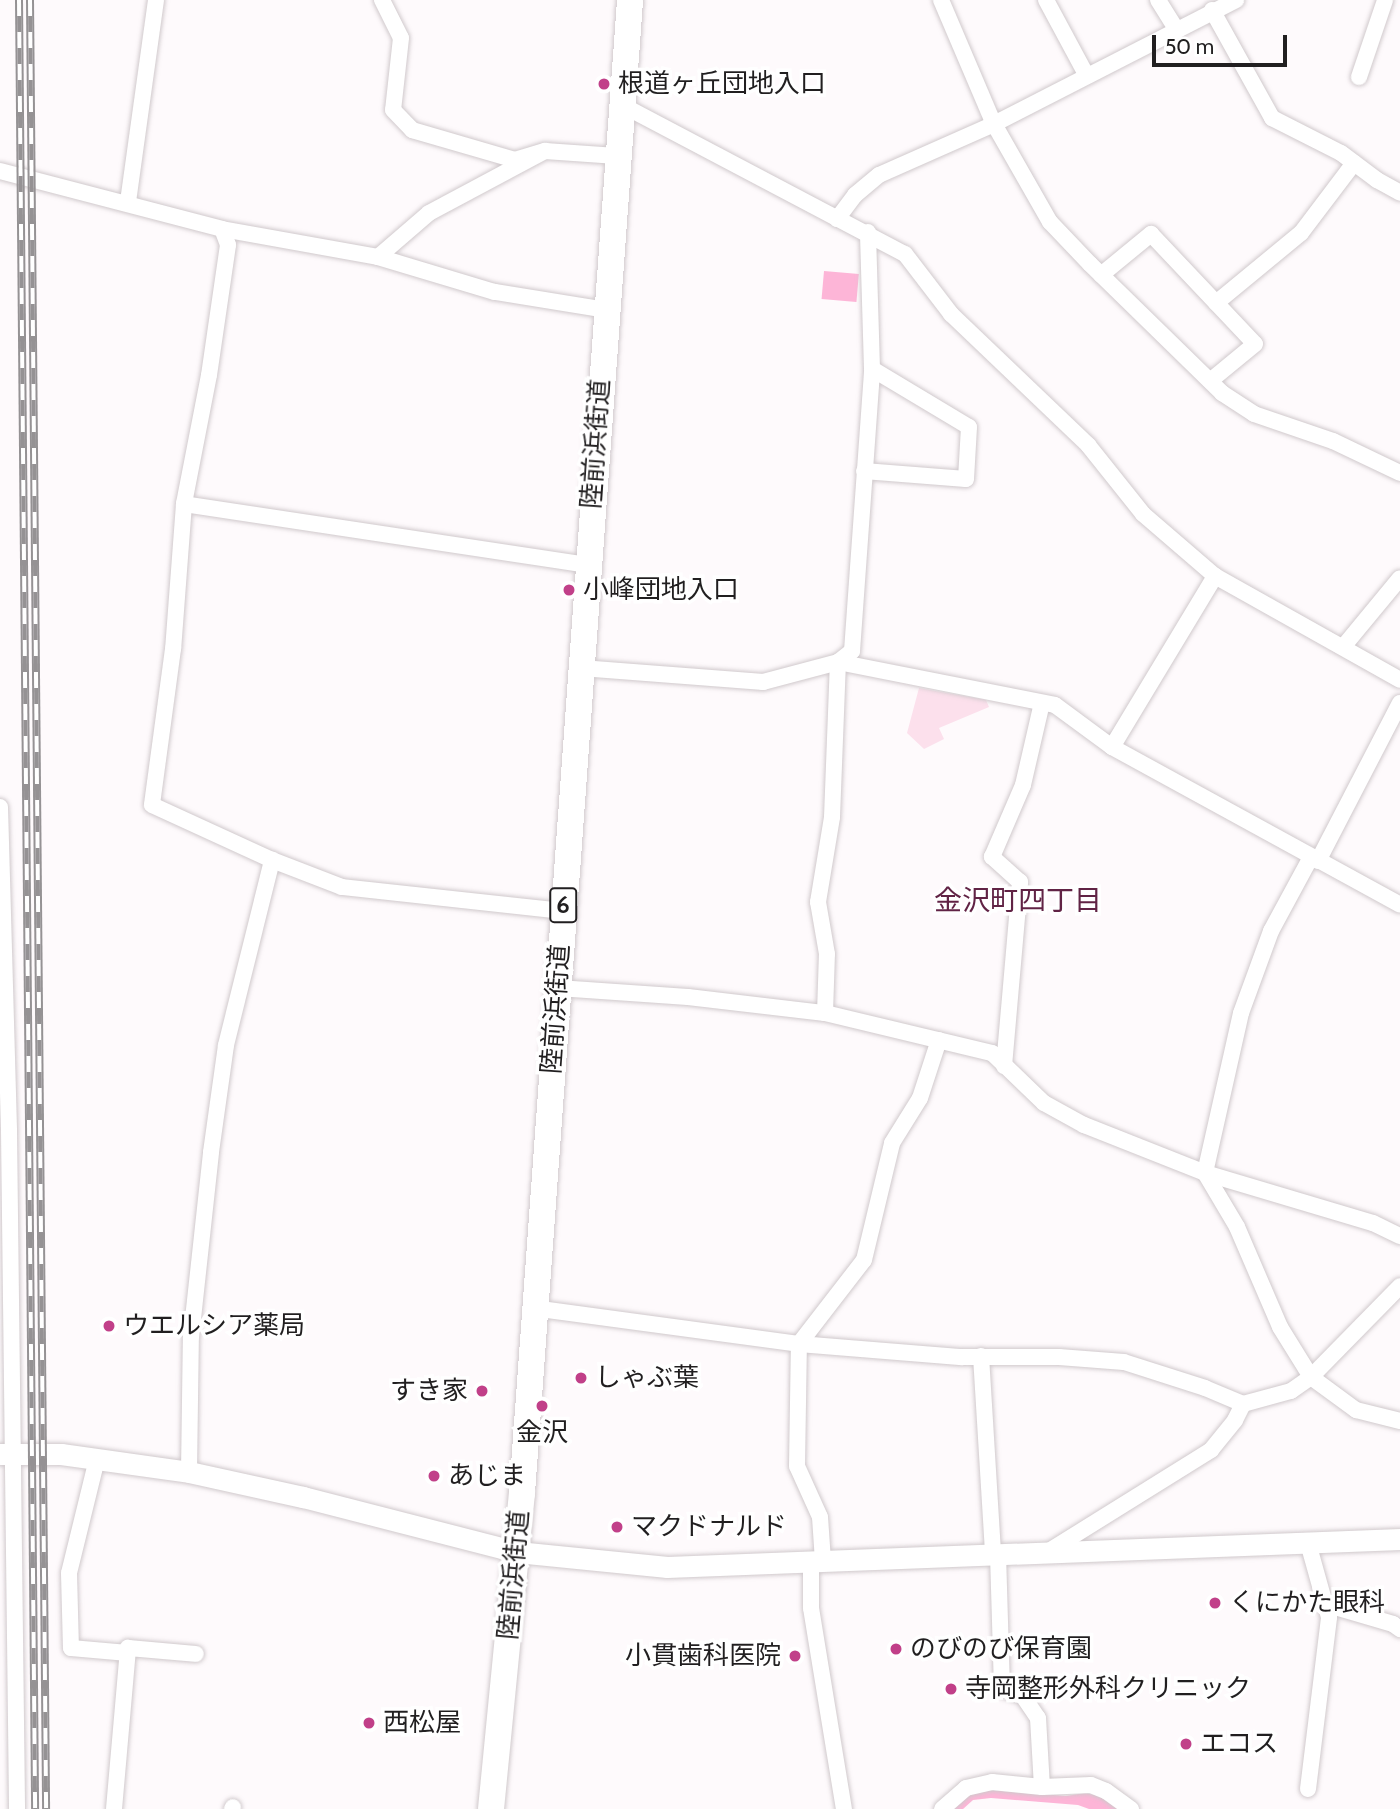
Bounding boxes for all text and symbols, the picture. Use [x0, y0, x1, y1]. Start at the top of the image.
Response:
scale bar [1155, 21, 1290, 65]
text: 50 m [1165, 34, 1214, 59]
place label: 根道ヶ丘団地入口 [618, 68, 826, 100]
marker: 根道ヶ丘団地入口 [596, 76, 612, 92]
street label: 陸前浜街道 [576, 378, 616, 510]
place label: 小峰団地入口 [583, 574, 739, 606]
marker: 小峰団地入口 [561, 582, 577, 598]
district label: 金沢町四丁目 [934, 883, 1102, 917]
road number: 6 [549, 884, 577, 925]
street label: 陸前浜街道 [536, 943, 576, 1075]
place label: ウエルシア薬局 [123, 1310, 305, 1342]
marker: ウエルシア薬局 [101, 1318, 117, 1334]
place label: しゃぶ葉 [595, 1362, 699, 1394]
marker: しゃぶ葉 [573, 1370, 589, 1386]
place label: すき家 [390, 1375, 468, 1407]
marker: すき家 [474, 1383, 490, 1399]
marker: 金沢 [534, 1398, 550, 1414]
place label: 金沢 [516, 1417, 568, 1449]
place label: あじま [448, 1460, 526, 1492]
marker: あじま [426, 1468, 442, 1484]
street label: 陸前浜街道 [493, 1509, 535, 1641]
place label: マクドナルド [631, 1511, 787, 1543]
marker: マクドナルド [609, 1519, 625, 1535]
place label: くにかた眼科 [1229, 1587, 1385, 1619]
marker: くにかた眼科 [1207, 1595, 1223, 1611]
place label: のびのび保育園 [910, 1633, 1092, 1665]
place label: 小貫歯科医院 [625, 1640, 781, 1672]
marker: のびのび保育園 [888, 1641, 904, 1657]
marker: 小貫歯科医院 [787, 1648, 803, 1664]
place label: 寺岡整形外科クリニック [965, 1673, 1251, 1705]
marker: 寺岡整形外科クリニック [943, 1681, 959, 1697]
place label: 西松屋 [383, 1707, 461, 1739]
marker: 西松屋 [361, 1715, 377, 1731]
place label: エコス [1200, 1728, 1278, 1760]
marker: エコス [1178, 1736, 1194, 1752]

